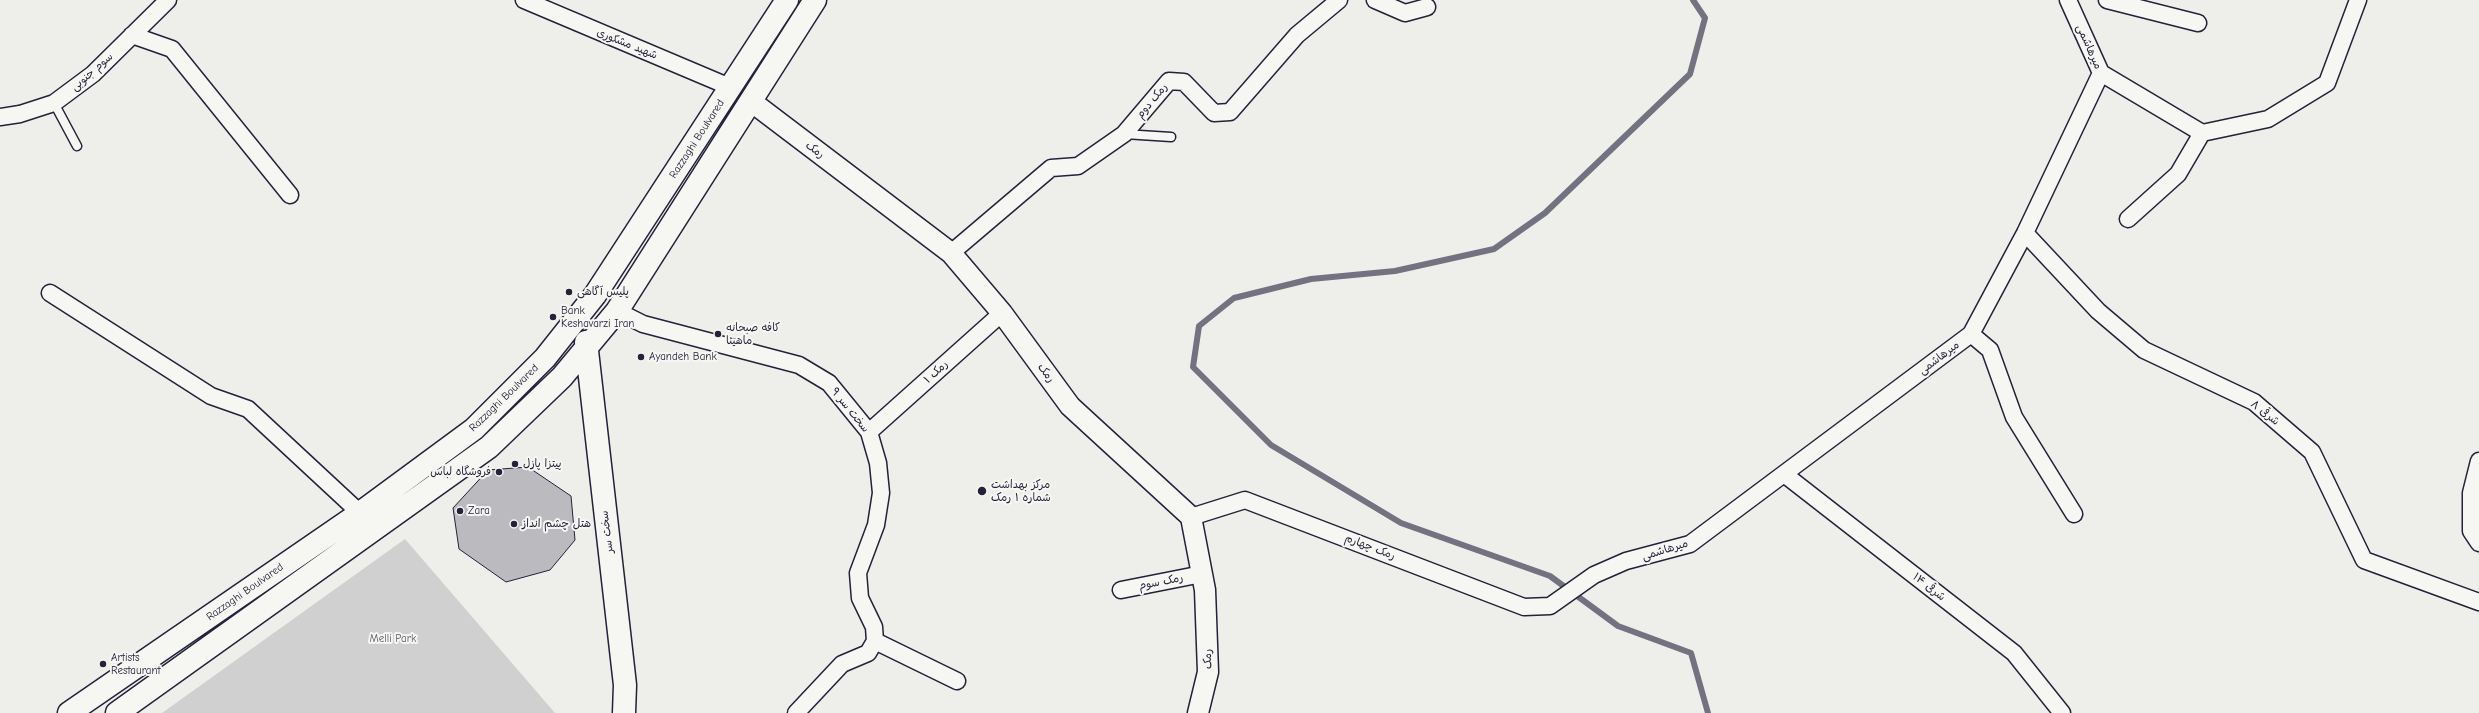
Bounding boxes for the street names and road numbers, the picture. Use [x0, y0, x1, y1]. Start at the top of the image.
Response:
street label: میرهاشمی [2073, 23, 2105, 71]
street label: شهید مشکوری [595, 26, 659, 62]
street label: سوم جنوبی [68, 50, 116, 94]
street label: رمک دوم [1134, 81, 1170, 121]
street label: Razzaghi Boulvared [667, 97, 727, 181]
street label: رمک [803, 139, 827, 161]
street label: میرهاشمی [1916, 338, 1962, 378]
street label: رمک ۱ [921, 358, 951, 386]
street label: رمک [1035, 361, 1057, 385]
street label: Razzaghi Boulvared [467, 362, 541, 434]
street label: سخت سر ۹ [828, 385, 872, 435]
street label: شرقی ۸ [2248, 398, 2282, 428]
street label: سخت سر [598, 510, 616, 554]
street label: رمک چهارم [1343, 531, 1397, 563]
street label: میرهاشمی [1640, 537, 1690, 563]
street label: Razzaghi Boulvared [204, 560, 286, 624]
street label: شرقی ۱۴ [1910, 570, 1948, 604]
street label: رمک سوم [1138, 571, 1184, 593]
street label: رمک [1201, 649, 1215, 669]

